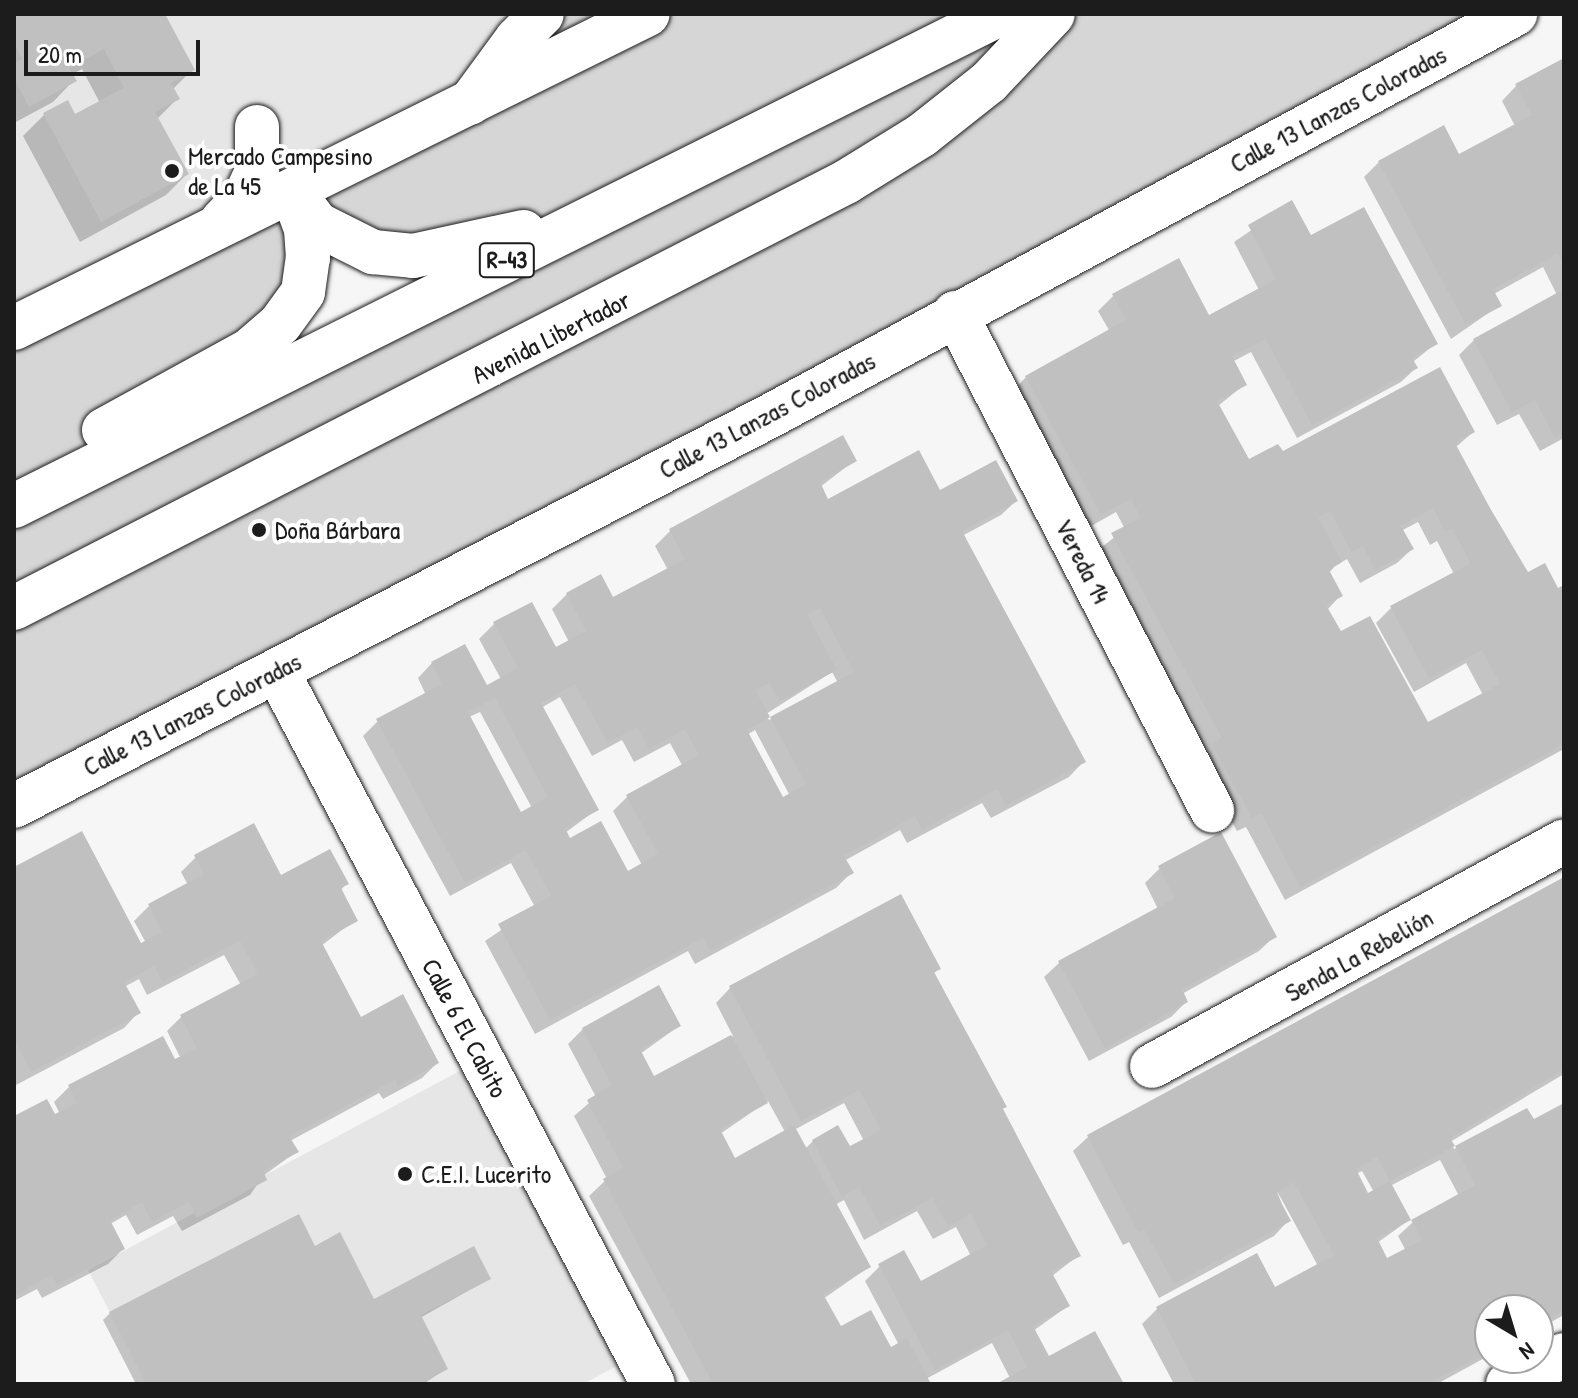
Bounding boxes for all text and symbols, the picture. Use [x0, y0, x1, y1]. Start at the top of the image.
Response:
scale bar [28, 24, 204, 74]
text: 20 m [38, 38, 82, 70]
street label: Calle 13 Lanzas Coloradas [1224, 39, 1452, 179]
place label: Mercado Campesino de La 45 [188, 140, 372, 202]
marker: Mercado Campesino de La 45 [163, 162, 181, 180]
road number: R-43 [477, 240, 537, 280]
street label: Avenida Libertador [467, 284, 635, 390]
street label: Calle 13 Lanzas Coloradas [653, 345, 881, 485]
street label: Vereda 14 [1048, 513, 1118, 609]
place label: Doña Bárbara [275, 514, 400, 546]
marker: Doña Bárbara [250, 521, 268, 539]
street label: Calle 13 Lanzas Coloradas [78, 645, 306, 783]
street label: Senda La Rebelión [1280, 902, 1438, 1008]
street label: Calle 6 El Cabito [415, 953, 515, 1103]
place label: C.E.I. Lucerito [421, 1158, 551, 1190]
marker: C.E.I. Lucerito [396, 1165, 414, 1183]
north arrow [1474, 1294, 1554, 1374]
text: N [1514, 1336, 1541, 1367]

